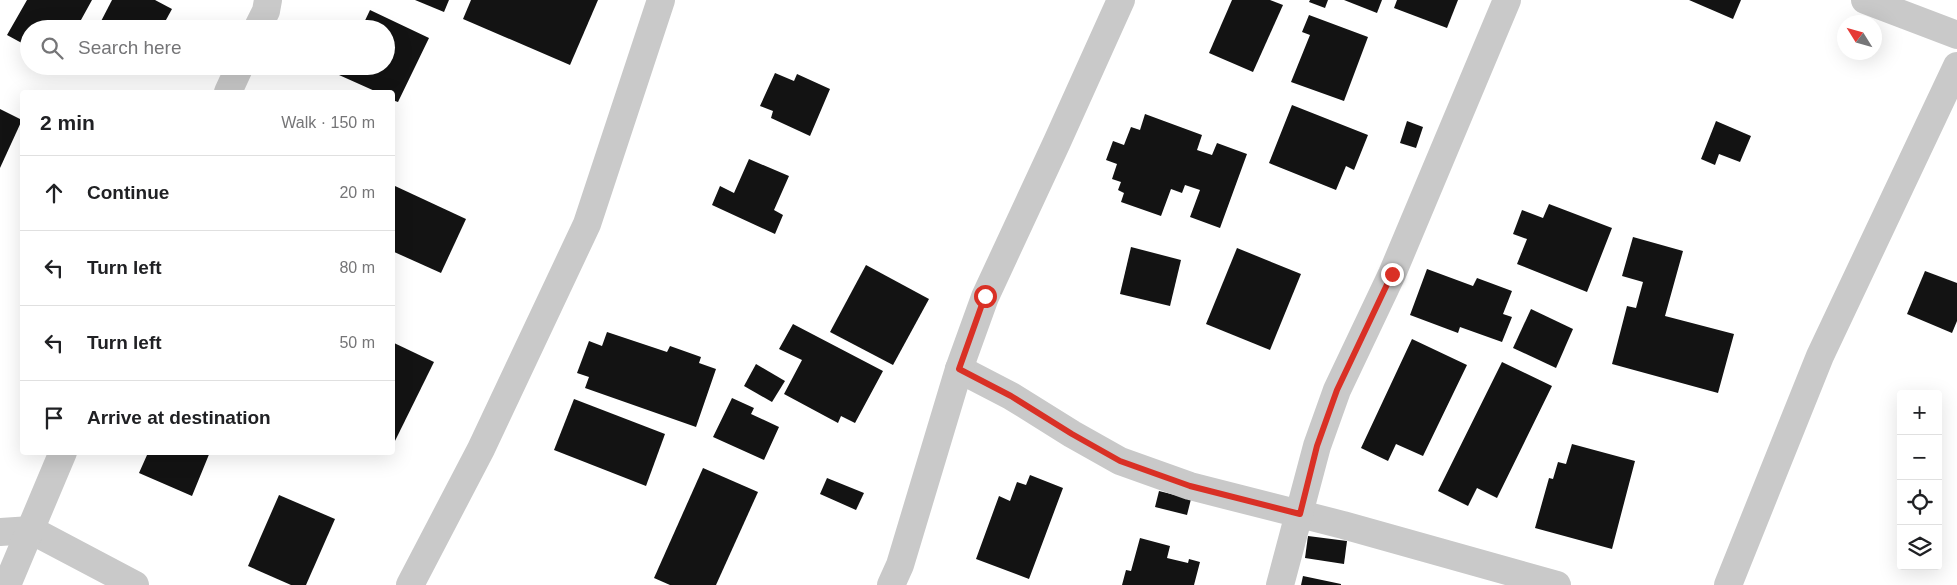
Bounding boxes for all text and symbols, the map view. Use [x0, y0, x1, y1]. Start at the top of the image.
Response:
north arrow [1837, 15, 1882, 60]
search box [20, 20, 395, 75]
icon: search [38, 34, 66, 62]
text: Search here [78, 37, 182, 58]
text: 2 min [40, 111, 95, 134]
text: Walk · 150 m [281, 114, 375, 131]
icon: ahead [40, 179, 68, 207]
text: Continue [87, 182, 169, 203]
text: 20 m [339, 184, 375, 201]
icon: left [40, 254, 68, 282]
text: Turn left [87, 257, 162, 278]
text: 80 m [339, 259, 375, 276]
route end [1381, 263, 1404, 286]
route start [974, 285, 997, 308]
icon: left [40, 329, 68, 357]
text: Turn left [87, 332, 162, 353]
text: 50 m [339, 334, 375, 351]
map controls [1897, 390, 1942, 570]
button: + [1897, 390, 1942, 435]
icon: arrive [40, 404, 68, 432]
text: Arrive at destination [87, 407, 271, 428]
button: − [1897, 435, 1942, 480]
button: locate [1897, 480, 1942, 525]
button: layers [1897, 525, 1942, 570]

